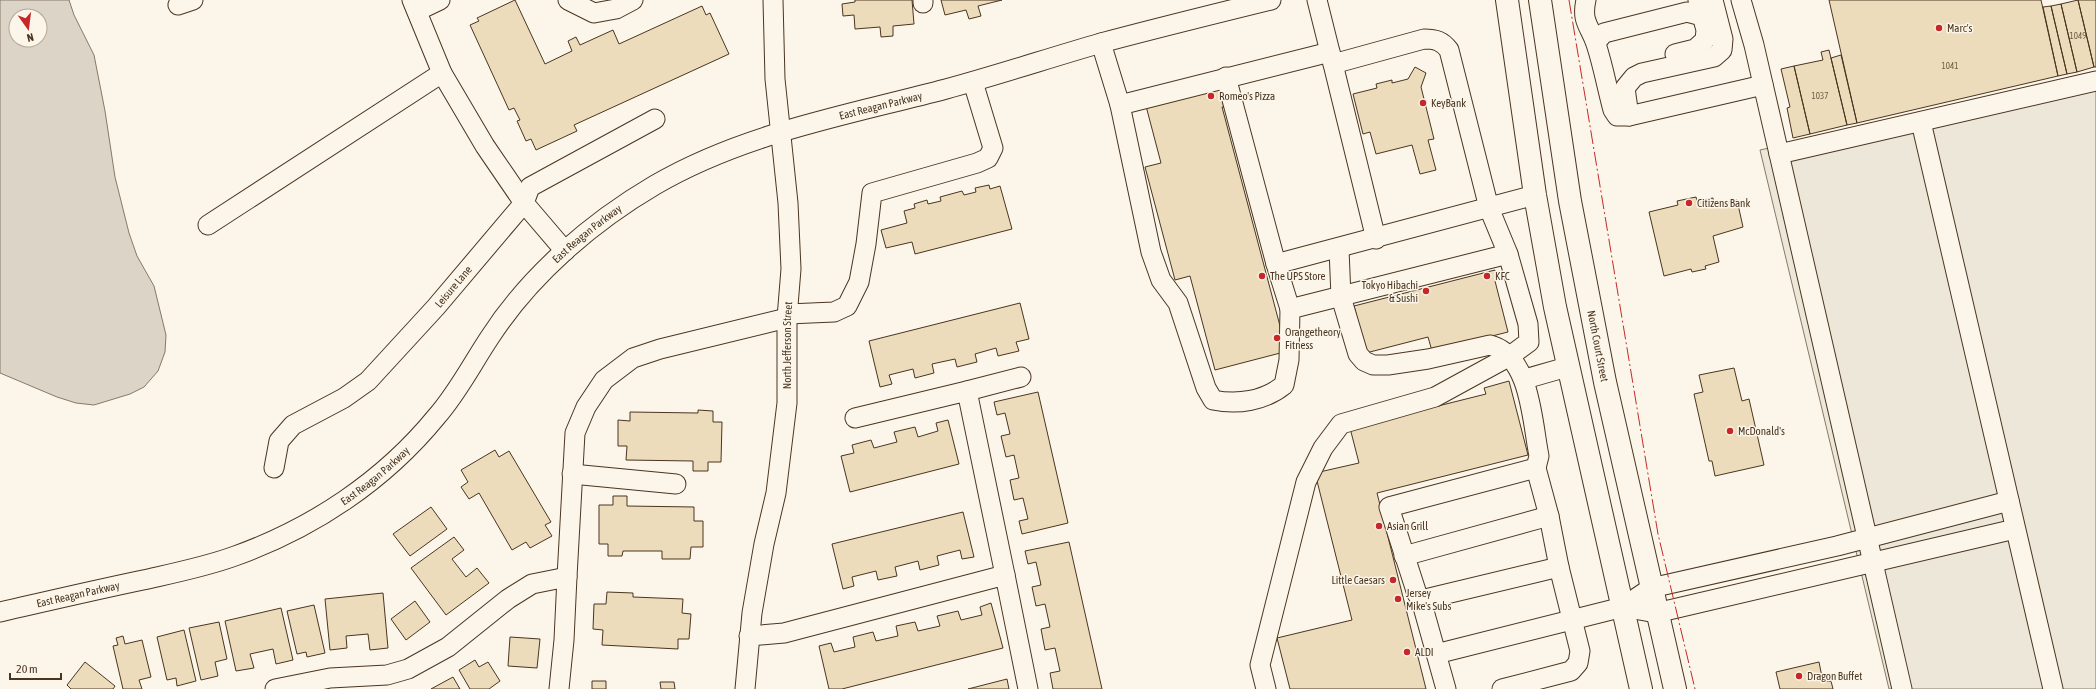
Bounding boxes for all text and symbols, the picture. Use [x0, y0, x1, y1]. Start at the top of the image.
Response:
north arrow [8, 8, 48, 48]
place label: Marc's [1947, 22, 1973, 34]
marker: Marc's [1934, 23, 1944, 33]
text: N [26, 31, 35, 44]
house number: 1049 [2070, 31, 2086, 41]
house number: 1041 [1942, 61, 1958, 71]
street label: East Reagan Parkway [838, 89, 924, 122]
place label: Romeo's Pizza [1219, 90, 1275, 102]
marker: Romeo's Pizza [1206, 91, 1216, 101]
house number: 1037 [1812, 91, 1828, 101]
place label: KeyBank [1431, 97, 1466, 109]
marker: KeyBank [1418, 98, 1428, 108]
place label: Citizens Bank [1697, 197, 1750, 209]
marker: Citizens Bank [1684, 198, 1694, 208]
street label: East Reagan Parkway [550, 202, 624, 265]
street label: Leisure Lane [432, 263, 474, 310]
place label: The UPS Store [1270, 270, 1326, 282]
place label: KFC [1495, 270, 1510, 282]
marker: The UPS Store [1257, 271, 1267, 281]
marker: KFC [1482, 271, 1492, 281]
place label: Tokyo Hibachi & Sushi [1362, 279, 1418, 304]
marker: Tokyo Hibachi & Sushi [1421, 286, 1431, 296]
street label: North Jefferson Street [781, 301, 794, 389]
street label: North Court Street [1585, 309, 1611, 383]
place label: Orangetheory Fitness [1285, 326, 1341, 351]
marker: Orangetheory Fitness [1272, 333, 1282, 343]
place label: McDonald's [1738, 425, 1785, 437]
marker: McDonald's [1725, 426, 1735, 436]
street label: East Reagan Parkway [338, 444, 412, 507]
place label: Asian Grill [1387, 520, 1428, 532]
marker: Asian Grill [1374, 521, 1384, 531]
place label: Little Caesars [1331, 574, 1385, 586]
marker: Little Caesars [1388, 575, 1398, 585]
street label: East Reagan Parkway [35, 579, 121, 609]
place label: Jersey Mike's Subs [1406, 587, 1452, 612]
marker: Jersey Mike's Subs [1393, 594, 1403, 604]
place label: ALDI [1415, 646, 1434, 658]
marker: ALDI [1402, 647, 1412, 657]
scale bar [10, 655, 61, 681]
text: 20 m [16, 662, 38, 676]
place label: Dragon Buffet [1807, 670, 1862, 682]
marker: Dragon Buffet [1794, 671, 1804, 681]

